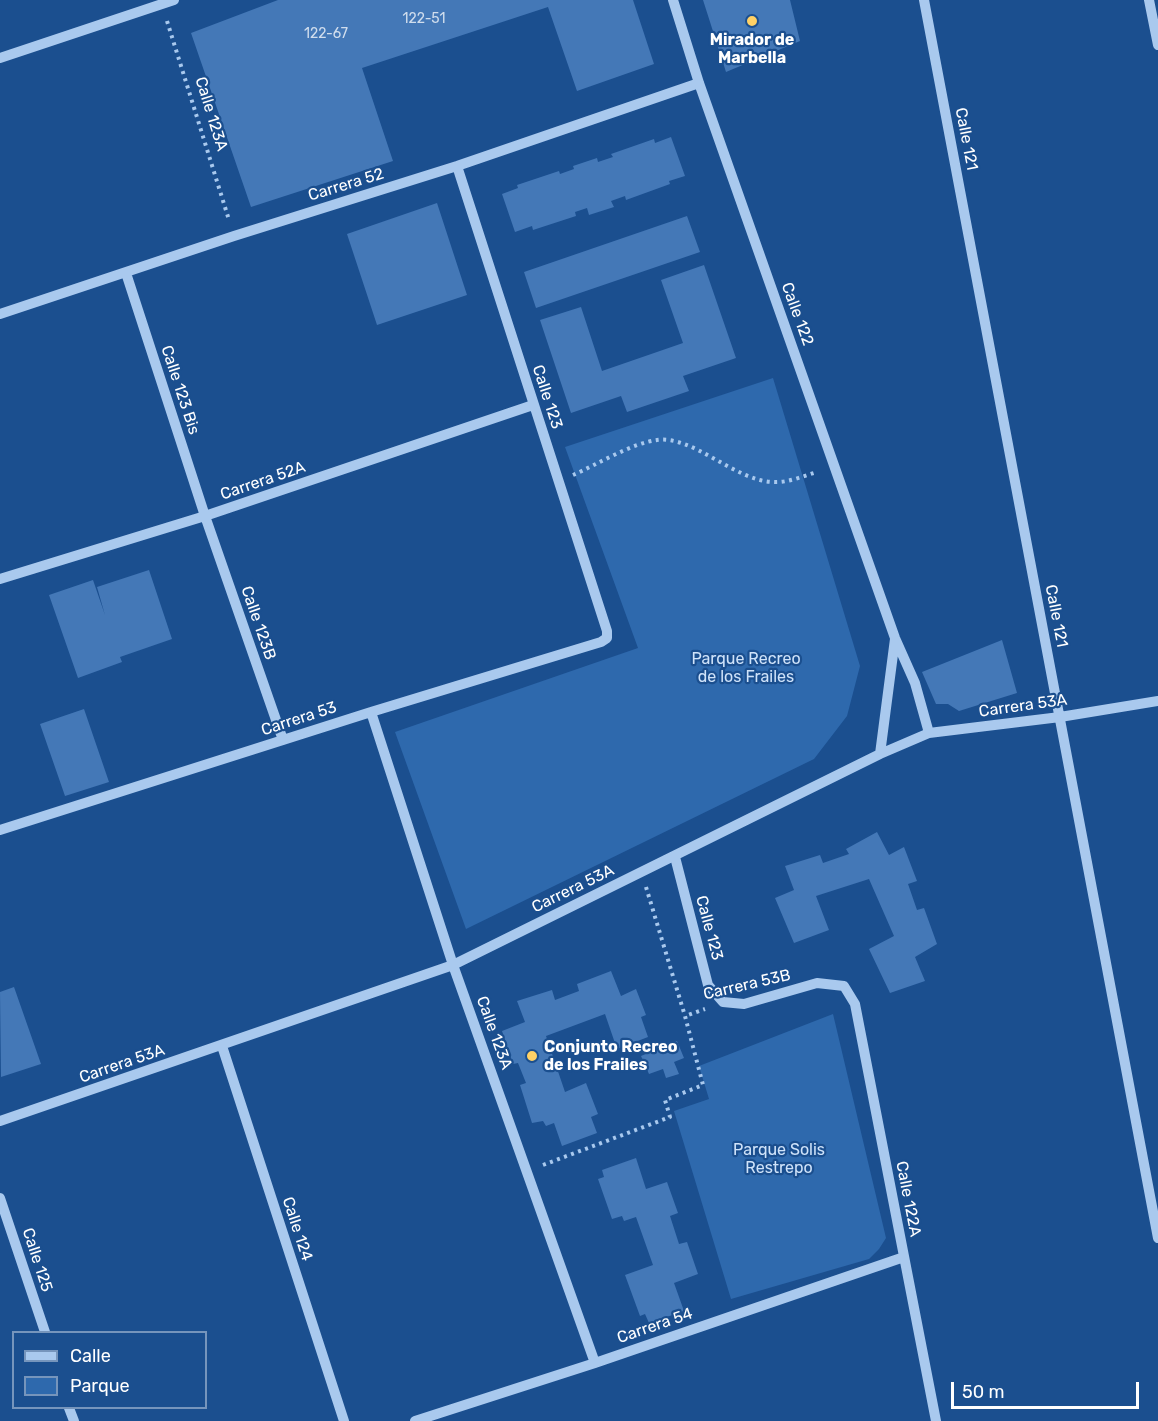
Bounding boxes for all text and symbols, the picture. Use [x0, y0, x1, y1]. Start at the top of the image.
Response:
house number: 122-51 [403, 11, 445, 27]
marker: Mirador de Marbella [745, 14, 759, 28]
house number: 122-67 [304, 26, 348, 42]
place label: Mirador de Marbella [710, 30, 794, 68]
street label: Calle 123A [191, 75, 231, 153]
street label: Calle 121 [951, 106, 981, 172]
street label: Carrera 52 [306, 164, 386, 206]
street label: Calle 122 [777, 280, 817, 348]
street label: Calle 123 Bis [157, 343, 203, 437]
street label: Calle 123 [528, 363, 566, 431]
street label: Carrera 52A [218, 457, 308, 505]
street label: Calle 121 [1041, 583, 1071, 649]
street label: Calle 123B [236, 584, 280, 662]
park label: Parque Recreo de los Frailes [691, 649, 801, 687]
street label: Carrera 53A [978, 690, 1068, 722]
street label: Carrera 53 [259, 698, 339, 740]
street label: Carrera 53A [529, 861, 617, 917]
street label: Calle 123 [691, 894, 727, 962]
street label: Carrera 53B [702, 966, 792, 1004]
street label: Calle 123A [472, 994, 516, 1072]
place label: Conjunto Recreo de los Frailes [544, 1037, 678, 1075]
street label: Carrera 53A [77, 1040, 167, 1088]
marker: Conjunto Recreo de los Frailes [525, 1049, 539, 1063]
park label: Parque Solis Restrepo [733, 1140, 825, 1178]
street label: Calle 122A [891, 1160, 925, 1238]
street label: Calle 124 [278, 1195, 316, 1263]
street label: Calle 125 [18, 1226, 56, 1294]
street label: Carrera 54 [615, 1304, 695, 1348]
legend [12, 1331, 207, 1409]
text: Calle [70, 1345, 111, 1367]
scale bar [954, 1370, 1142, 1408]
text: Parque [70, 1375, 130, 1397]
text: 50 m [962, 1381, 1005, 1403]

